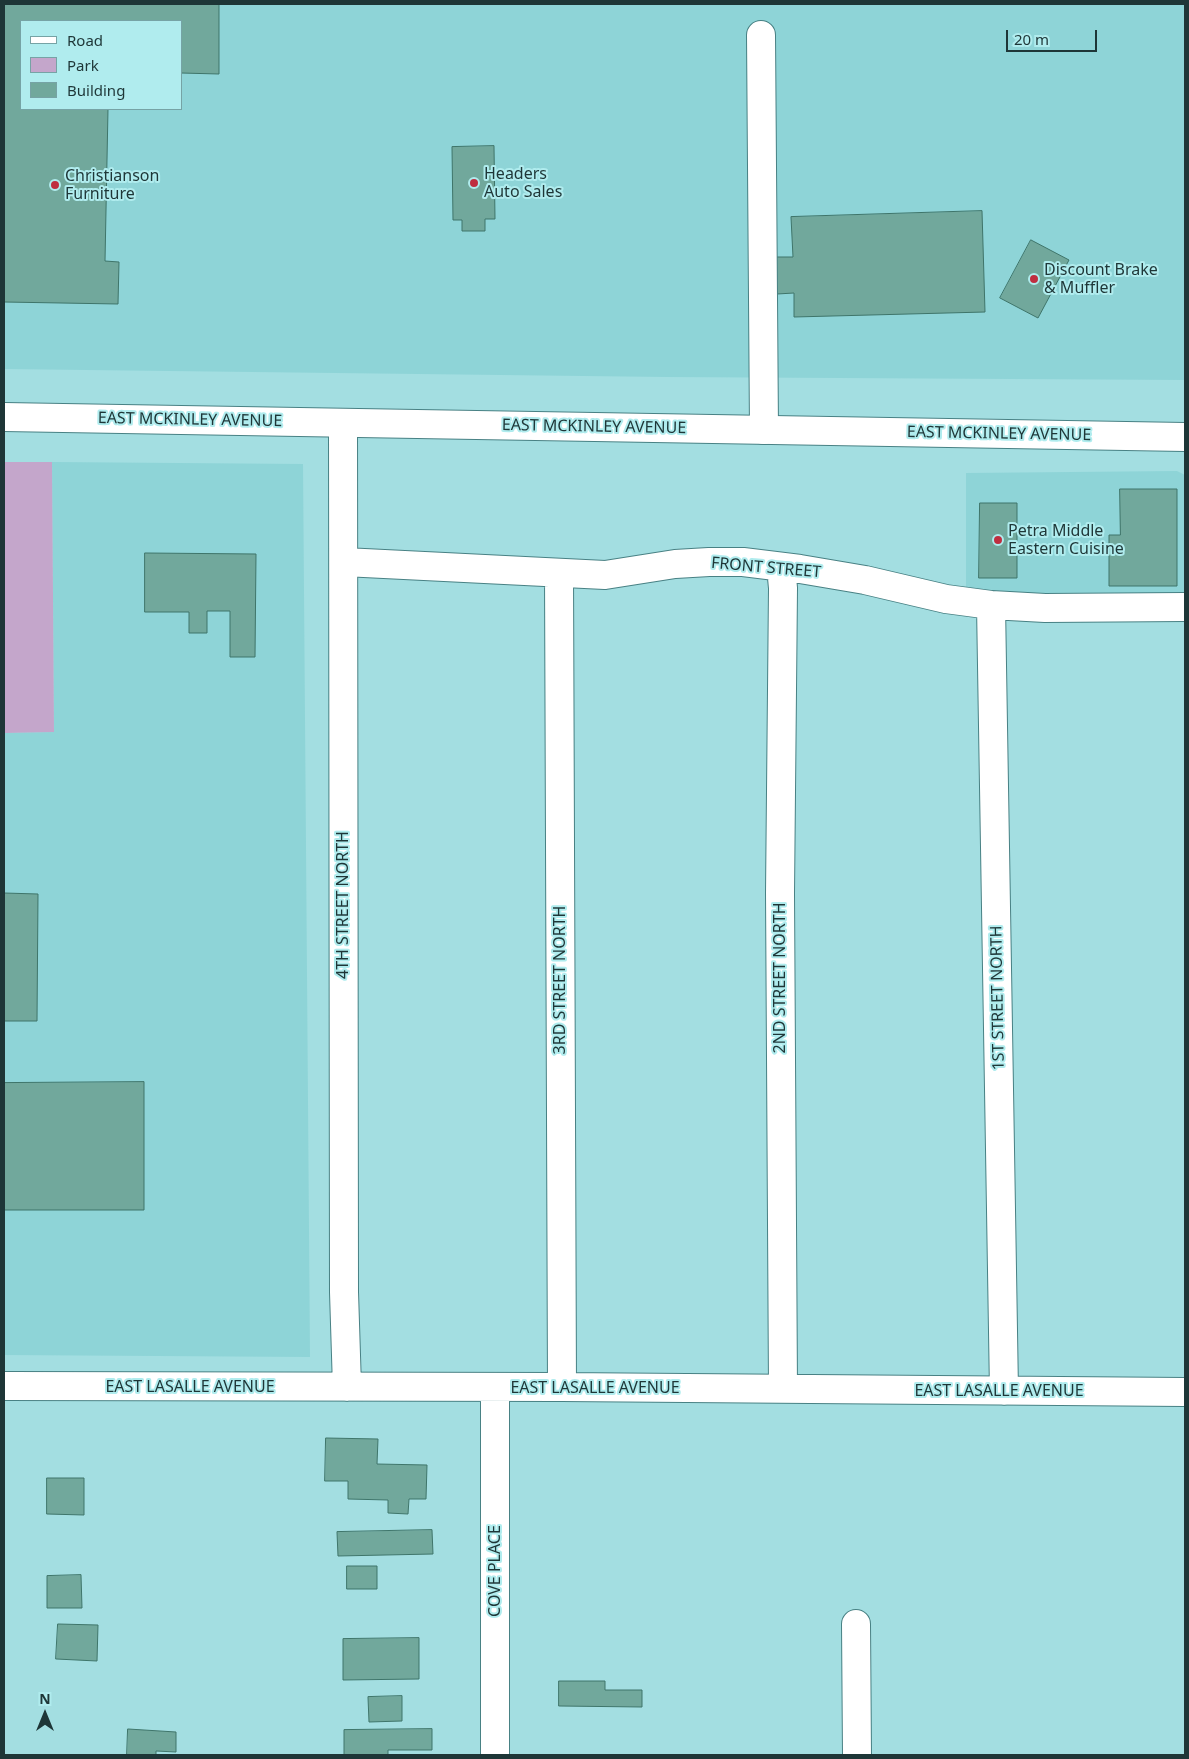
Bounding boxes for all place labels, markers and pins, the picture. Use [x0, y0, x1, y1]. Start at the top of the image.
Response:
place label: Headers Auto Sales [484, 164, 562, 202]
place label: Christianson Furniture [65, 166, 159, 204]
marker: Headers Auto Sales [468, 177, 480, 189]
marker: Christianson Furniture [49, 179, 61, 191]
place label: Discount Brake & Muffler [1044, 260, 1158, 298]
marker: Discount Brake & Muffler [1028, 273, 1040, 285]
place label: Petra Middle Eastern Cuisine [1008, 521, 1124, 559]
marker: Petra Middle Eastern Cuisine [992, 534, 1004, 546]

